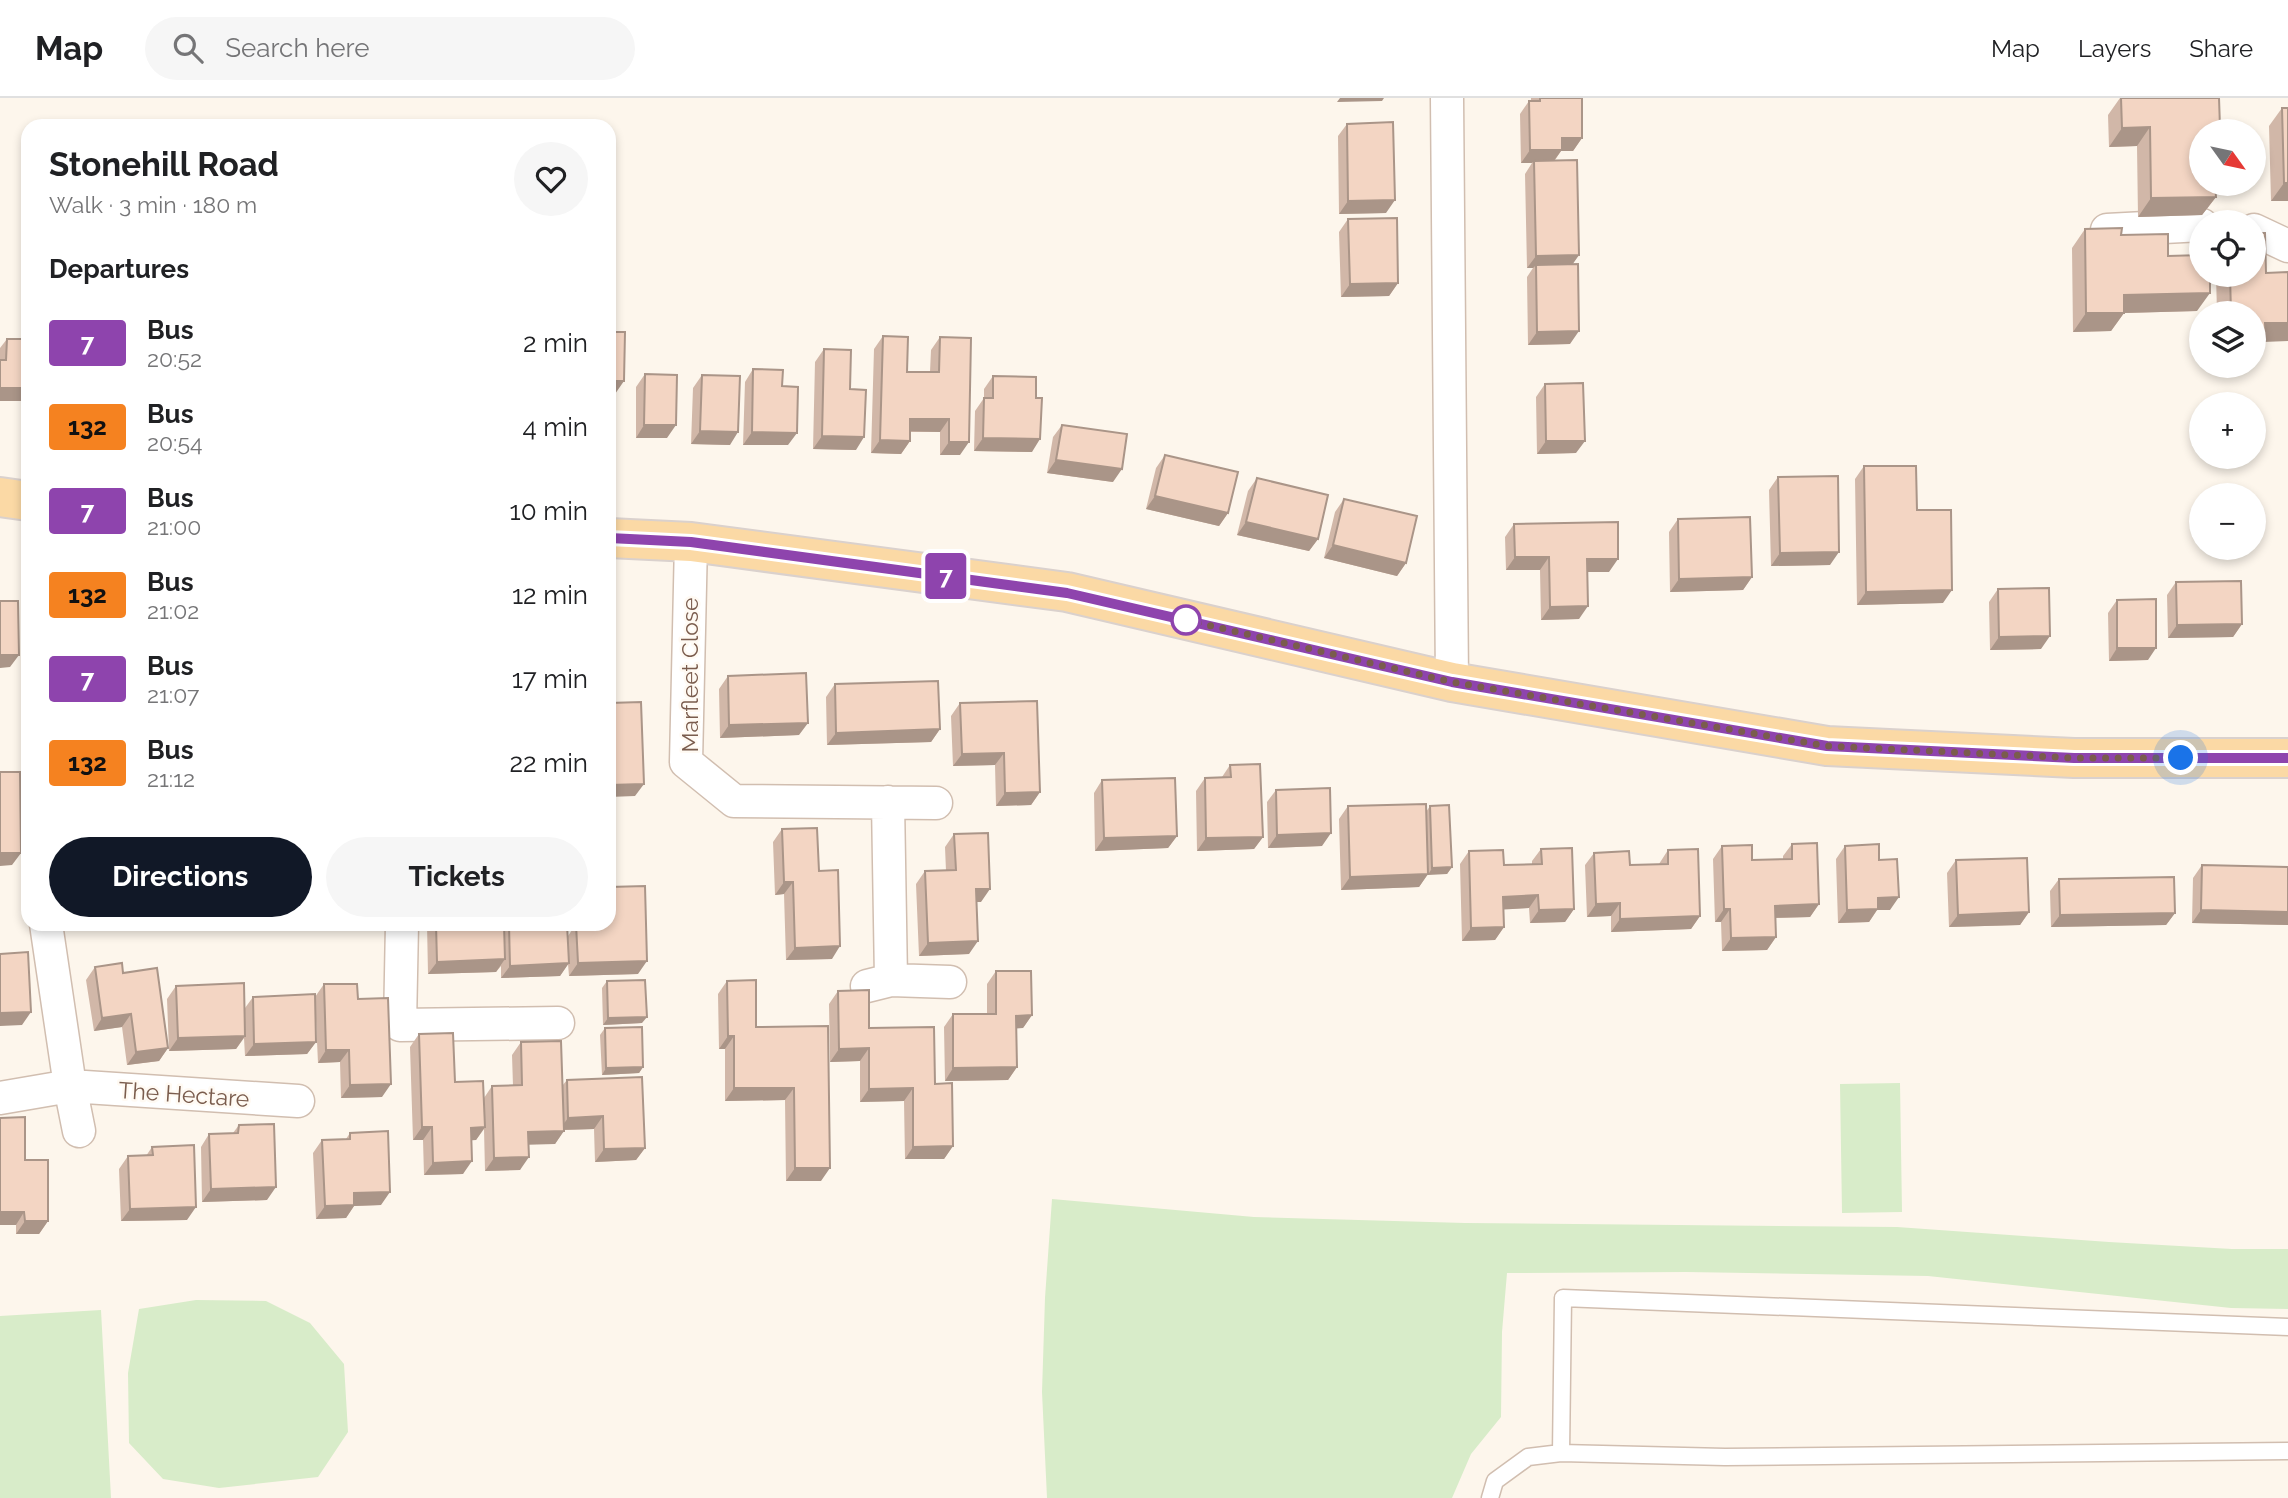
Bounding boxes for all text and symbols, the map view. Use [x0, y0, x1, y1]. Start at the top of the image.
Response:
search box [145, 17, 635, 80]
text: Map [35, 29, 103, 68]
icon: search [169, 29, 207, 67]
text: Search here [225, 33, 370, 63]
text: Map [1991, 34, 2040, 63]
text: Layers [2078, 34, 2151, 63]
text: Share [2189, 34, 2253, 63]
north arrow [2189, 119, 2266, 196]
map controls [2189, 119, 2266, 560]
button: heart [514, 142, 588, 216]
text: Stonehill Road [49, 145, 279, 184]
text: Walk · 3 min · 180 m [49, 191, 257, 218]
button: locate [2189, 210, 2266, 287]
text: Departures [49, 254, 189, 284]
button: layers [2189, 301, 2266, 378]
text: Bus [147, 315, 194, 345]
text: 7 [81, 328, 94, 357]
text: 2 min [523, 328, 588, 358]
text: 20:52 [147, 345, 202, 372]
button: + [2189, 392, 2266, 469]
text: Bus [147, 399, 194, 429]
text: 132 [68, 412, 107, 441]
text: 4 min [522, 412, 588, 442]
text: 20:54 [147, 429, 202, 456]
text: Bus [147, 483, 194, 513]
button: − [2189, 483, 2266, 560]
text: 7 [81, 496, 94, 525]
text: 10 min [510, 496, 588, 526]
text: 21:00 [147, 513, 201, 540]
line badge: 7 [923, 553, 969, 599]
text: 7 [939, 561, 953, 590]
text: Bus [147, 567, 194, 597]
text: 132 [68, 580, 107, 609]
text: 12 min [512, 580, 588, 610]
text: 21:02 [147, 597, 199, 624]
street label: Marfleet Close [676, 598, 703, 752]
unlabelled marker [1171, 605, 1201, 635]
text: Bus [147, 651, 194, 681]
text: 7 [81, 664, 94, 693]
text: 17 min [512, 664, 588, 694]
text: 21:07 [147, 681, 199, 708]
text: Bus [147, 735, 194, 765]
your location [2163, 740, 2198, 775]
text: 132 [68, 748, 107, 777]
text: 22 min [510, 748, 588, 778]
text: 21:12 [147, 765, 195, 792]
button: Directions [49, 837, 312, 917]
button: Tickets [326, 837, 588, 917]
street label: The Hectare [118, 1076, 250, 1112]

